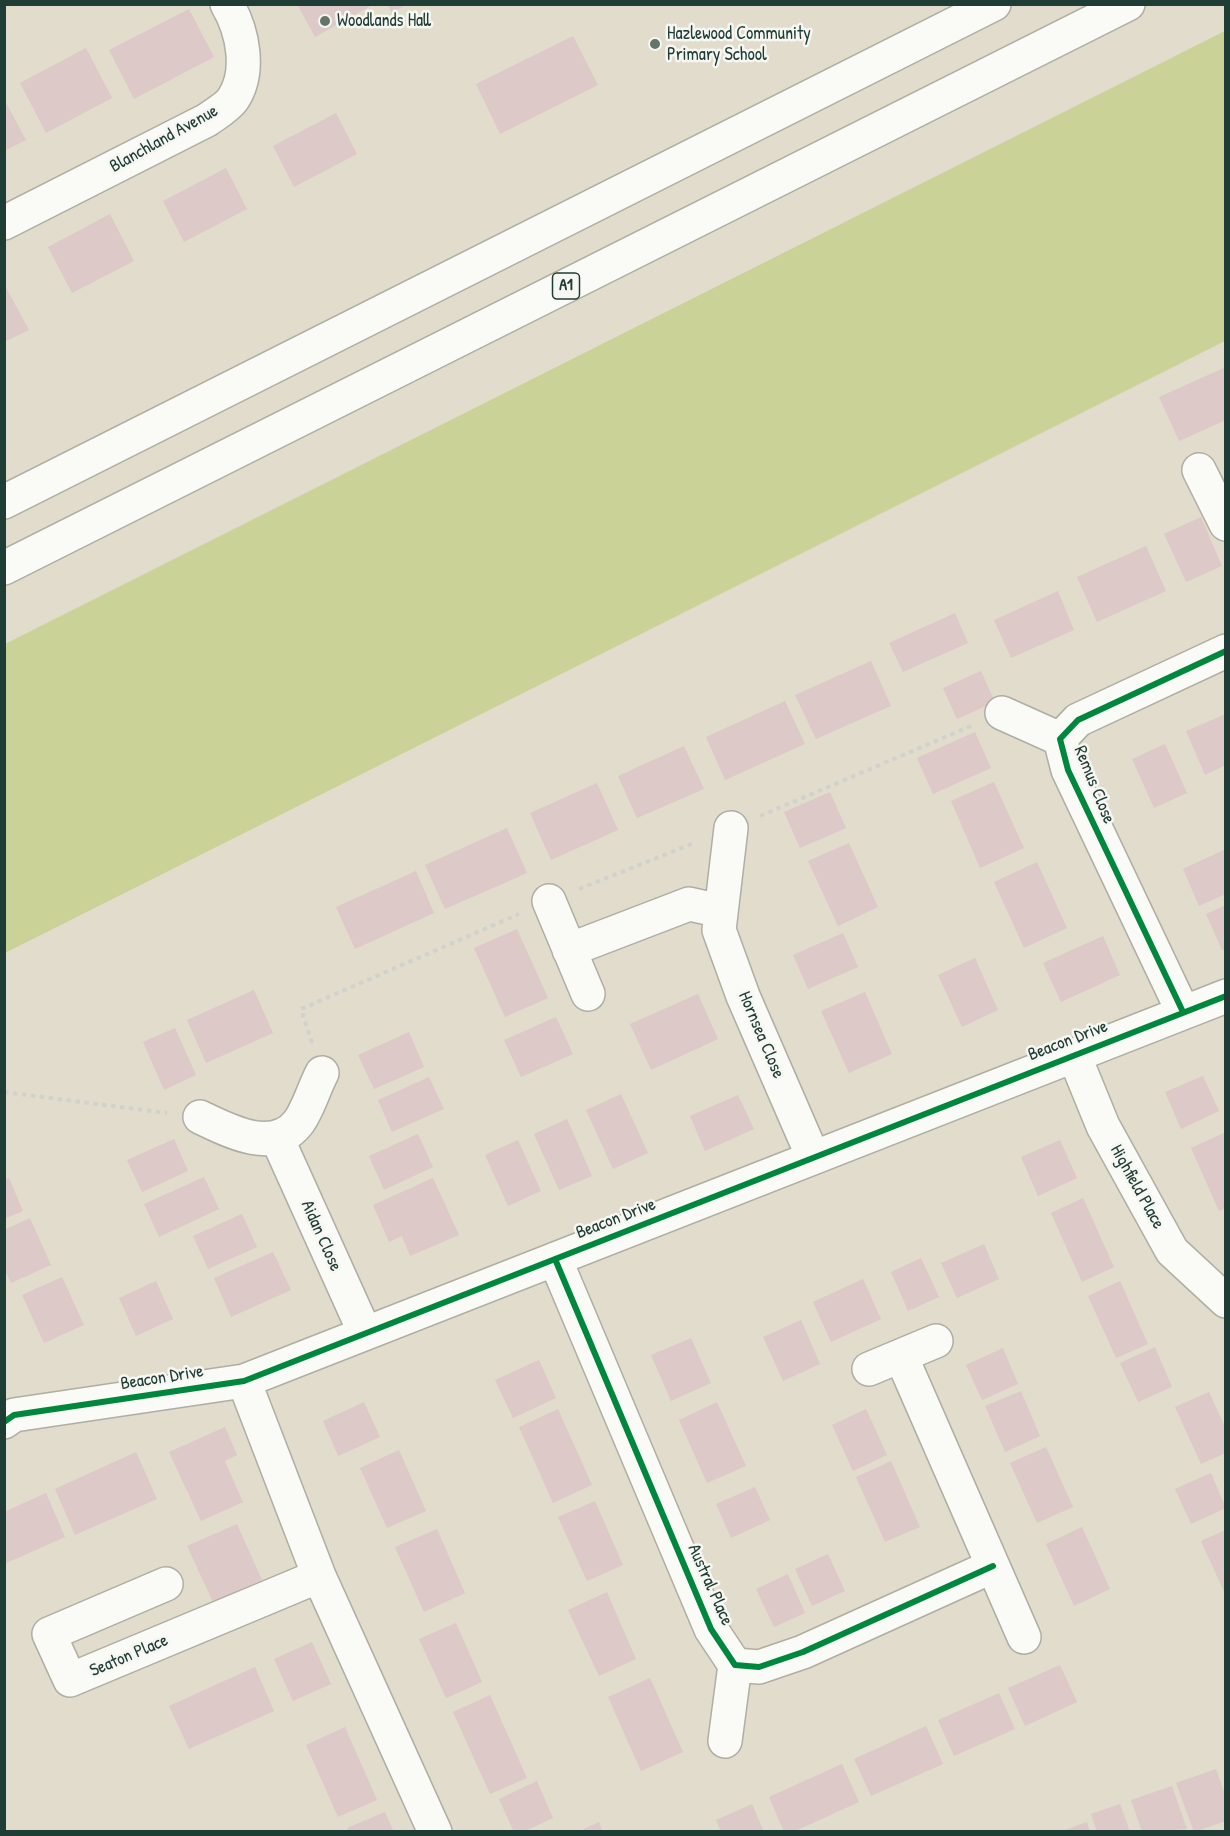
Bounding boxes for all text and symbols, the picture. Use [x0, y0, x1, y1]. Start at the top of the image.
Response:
place label: Woodlands Hall [337, 10, 431, 32]
marker: Woodlands Hall [318, 14, 332, 28]
place label: Hazlewood Community Primary School [667, 23, 811, 66]
marker: Hazlewood Community Primary School [648, 37, 662, 51]
street label: Blanchland Avenue [106, 100, 222, 178]
road number: A1 [552, 273, 580, 299]
street label: Remus Close [1069, 743, 1119, 827]
street label: Hornsea Close [733, 988, 789, 1082]
street label: Beacon Drive [1025, 1016, 1111, 1066]
street label: Highfield Place [1105, 1141, 1169, 1233]
street label: Beacon Drive [573, 1194, 659, 1244]
street label: Aidan Close [296, 1197, 346, 1275]
street label: Beacon Drive [119, 1361, 205, 1395]
street label: Austral Place [683, 1541, 737, 1629]
street label: Seaton Place [87, 1630, 171, 1682]

